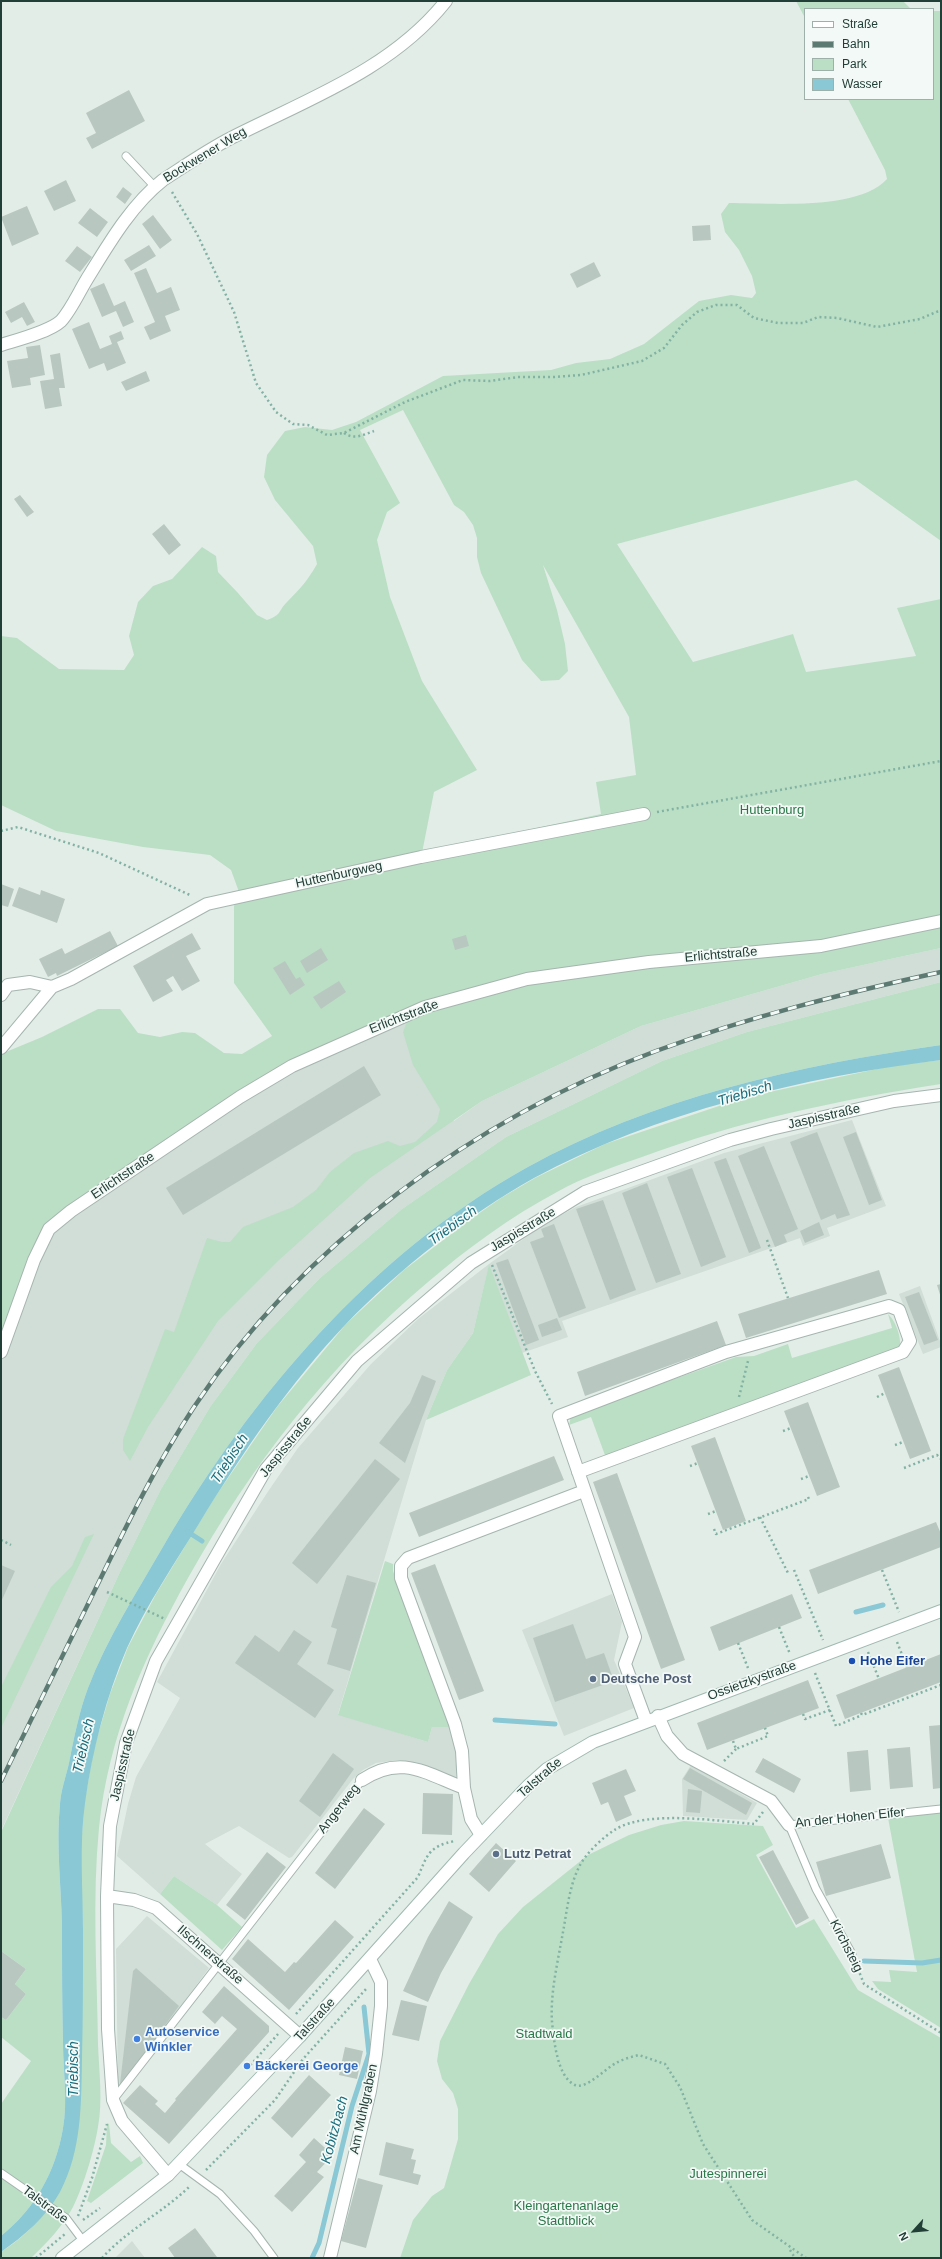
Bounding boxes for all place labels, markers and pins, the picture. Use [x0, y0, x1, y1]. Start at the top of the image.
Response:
place label: Hohe Eifer [860, 1653, 925, 1669]
marker: Hohe Eifer [847, 1656, 857, 1666]
place label: Deutsche Post [601, 1671, 691, 1687]
marker: Deutsche Post [588, 1674, 598, 1684]
place label: Lutz Petrat [504, 1846, 571, 1862]
marker: Lutz Petrat [491, 1849, 501, 1859]
place label: Autoservice Winkler [145, 2024, 219, 2055]
marker: Autoservice Winkler [132, 2034, 142, 2044]
place label: Bäckerei George [255, 2058, 358, 2074]
marker: Bäckerei George [242, 2061, 252, 2071]

